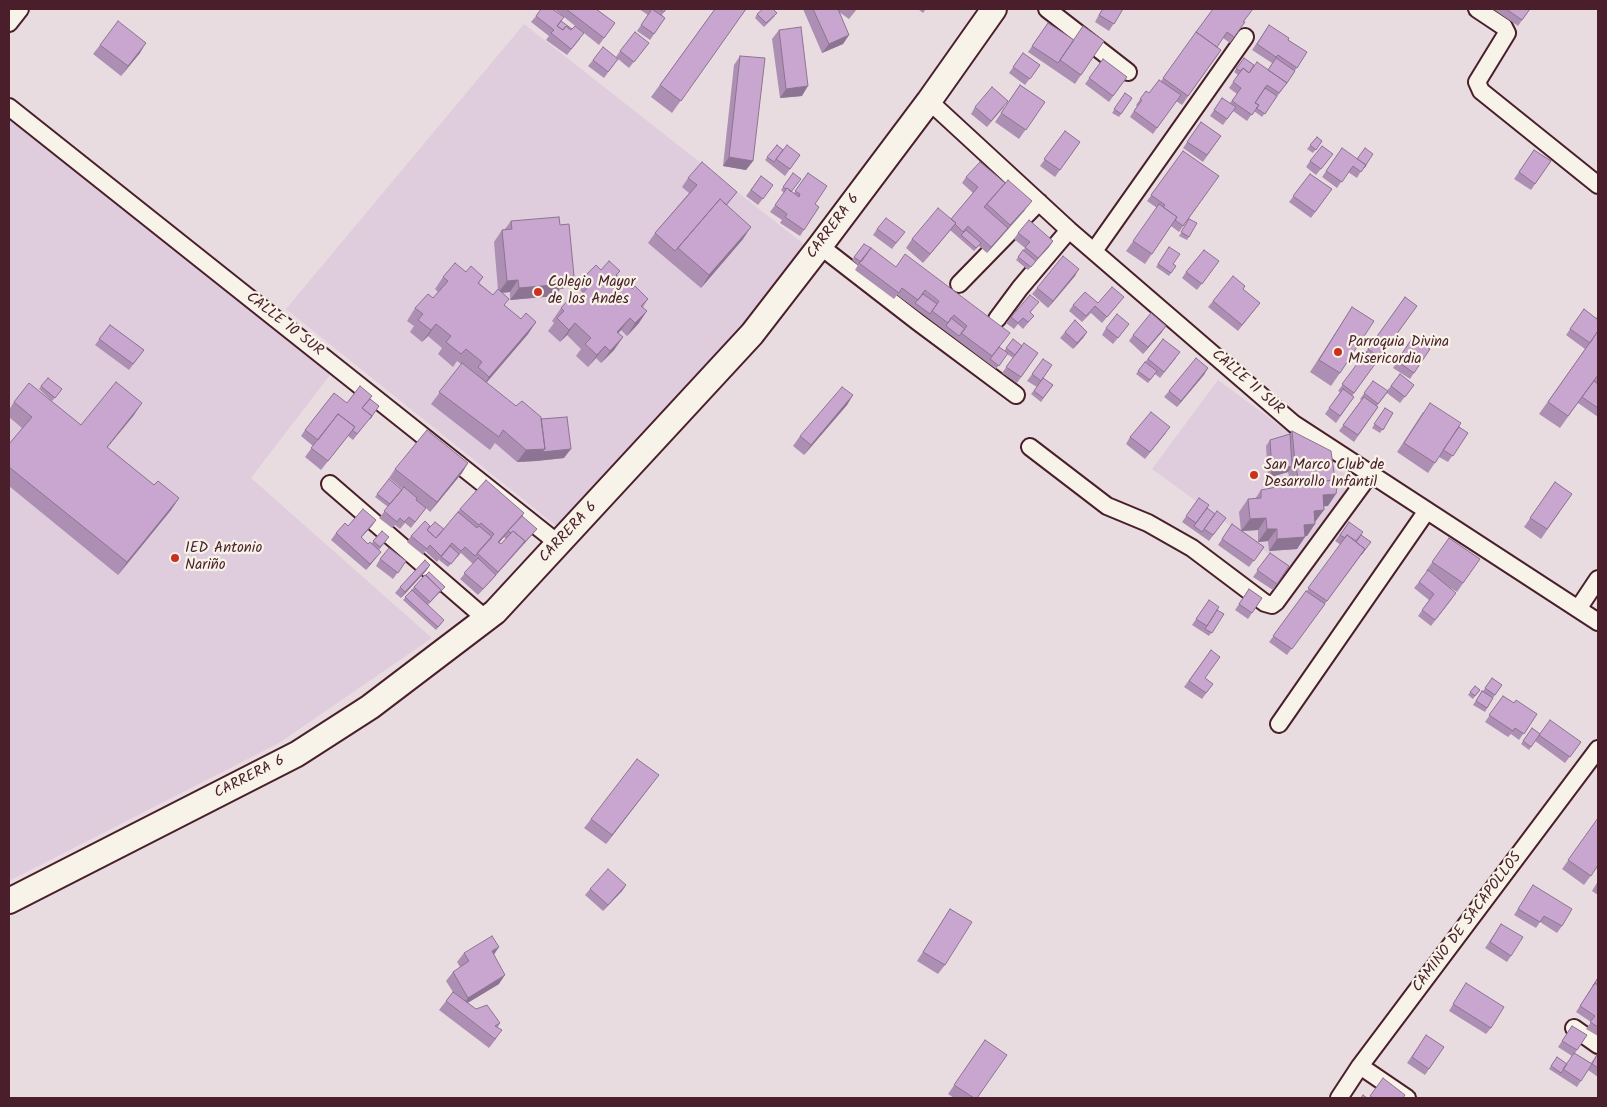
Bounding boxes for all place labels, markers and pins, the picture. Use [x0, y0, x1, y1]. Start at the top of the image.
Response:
place label: Colegio Mayor de los Andes [548, 274, 635, 309]
marker: Colegio Mayor de los Andes [532, 286, 544, 298]
place label: Parroquia Divina Misericordia [1348, 334, 1449, 369]
marker: Parroquia Divina Misericordia [1332, 346, 1344, 358]
place label: San Marco Club de Desarrollo Infantil [1264, 457, 1384, 492]
marker: San Marco Club de Desarrollo Infantil [1248, 469, 1260, 481]
place label: IED Antonio Nariño [185, 540, 262, 575]
marker: IED Antonio Nariño [169, 552, 181, 564]

